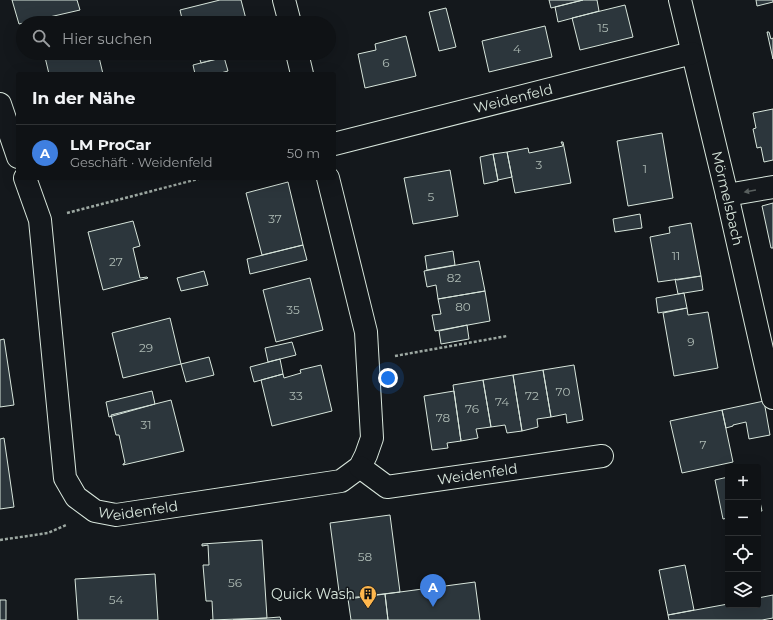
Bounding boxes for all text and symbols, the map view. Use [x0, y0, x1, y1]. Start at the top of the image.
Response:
search box [16, 16, 336, 60]
house number: 15 [597, 20, 609, 35]
icon: search [30, 27, 52, 49]
text: Hier suchen [62, 29, 152, 48]
house number: 4 [513, 41, 521, 56]
house number: 6 [382, 55, 390, 70]
street label: Weidenfeld [472, 80, 555, 117]
text: In der Nähe [32, 88, 136, 108]
text: LM ProCar [70, 135, 151, 154]
text: A [40, 145, 50, 161]
text: 50 m [287, 145, 320, 161]
street label: Mörmelsbach [708, 149, 747, 247]
text: Geschäft · Weidenfeld [70, 154, 213, 170]
house number: 3 [536, 157, 543, 172]
house number: 1 [643, 161, 647, 176]
one-way arrow [744, 188, 756, 194]
house number: 5 [428, 189, 435, 204]
house number: 37 [268, 211, 282, 226]
house number: 11 [672, 248, 680, 263]
house number: 27 [109, 254, 123, 269]
house number: 82 [447, 270, 461, 285]
house number: 80 [455, 299, 471, 314]
house number: 35 [286, 302, 300, 317]
house number: 9 [687, 334, 695, 349]
house number: 29 [139, 340, 153, 355]
your location [378, 368, 398, 388]
house number: 70 [556, 384, 570, 399]
house number: 33 [289, 388, 303, 403]
house number: 72 [525, 388, 539, 403]
house number: 74 [495, 394, 509, 409]
house number: 76 [465, 401, 479, 416]
house number: 78 [436, 410, 451, 425]
house number: 31 [140, 417, 152, 432]
house number: 7 [699, 437, 707, 452]
street label: Weidenfeld [436, 459, 519, 489]
map controls [725, 464, 761, 608]
button: + [725, 464, 761, 500]
street label: Weidenfeld [96, 497, 179, 524]
button: − [725, 500, 761, 536]
button: locate [725, 536, 761, 572]
house number: 58 [358, 549, 373, 564]
button: layers [725, 572, 761, 608]
pin: A [420, 574, 446, 607]
house number: 56 [228, 575, 242, 590]
building icon: Quick Wash [358, 584, 378, 609]
place label: Quick Wash [271, 585, 355, 603]
house number: 54 [109, 592, 123, 607]

